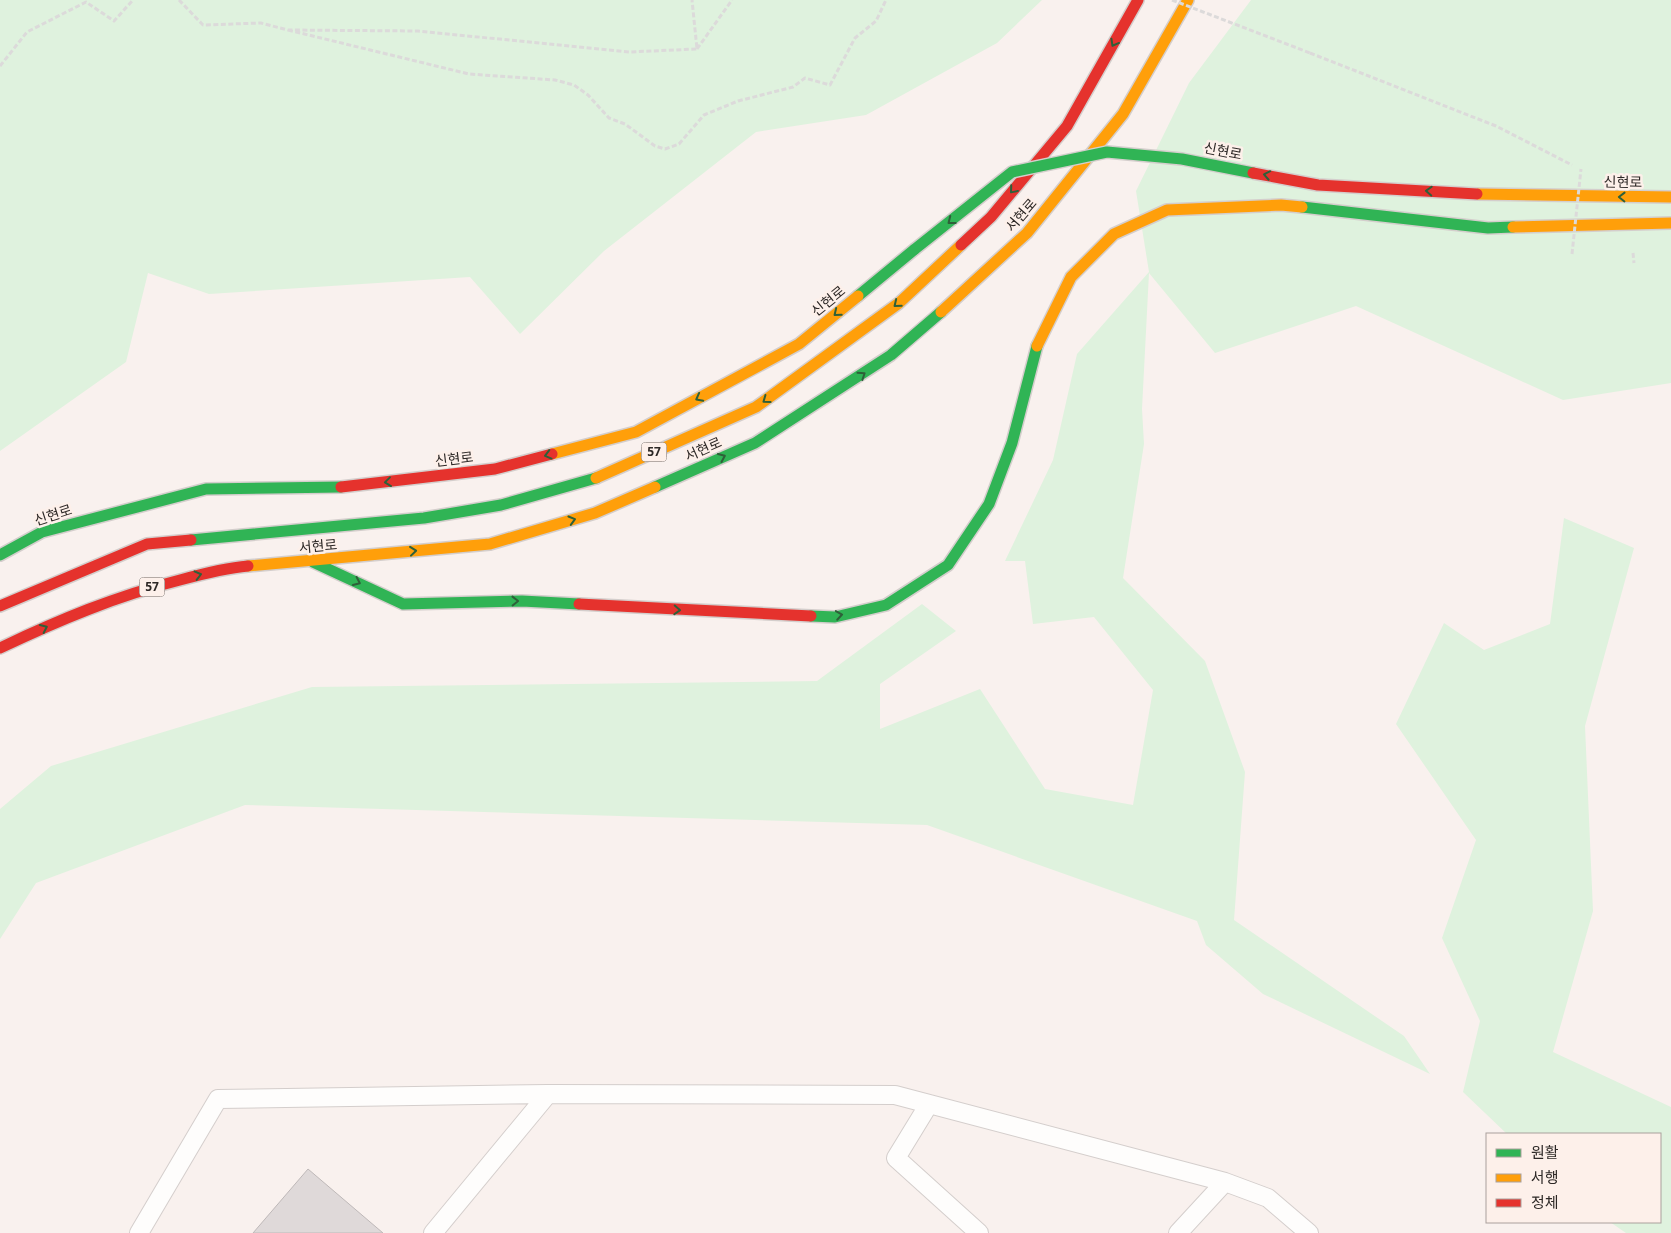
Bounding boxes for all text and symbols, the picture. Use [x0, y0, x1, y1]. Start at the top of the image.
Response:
one-way arrow [1110, 37, 1120, 46]
street label: 신현로 [1202, 137, 1244, 164]
one-way arrow [1263, 170, 1272, 181]
street label: 신현로 [1604, 172, 1643, 191]
one-way arrow [1010, 185, 1019, 194]
one-way arrow [1424, 186, 1432, 197]
one-way arrow [1618, 192, 1626, 202]
street label: 서현로 [1001, 194, 1041, 235]
one-way arrow [947, 215, 956, 224]
street label: 신현로 [807, 281, 849, 320]
one-way arrow [894, 298, 903, 306]
one-way arrow [834, 307, 843, 315]
one-way arrow [856, 372, 865, 381]
one-way arrow [695, 391, 704, 401]
one-way arrow [762, 394, 772, 403]
street label: 서현로 [681, 432, 724, 465]
road number: 57 [642, 442, 666, 462]
street label: 신현로 [434, 447, 474, 470]
one-way arrow [544, 449, 553, 460]
one-way arrow [717, 453, 726, 464]
one-way arrow [384, 476, 392, 487]
street label: 신현로 [32, 499, 74, 530]
one-way arrow [568, 515, 577, 526]
street label: 서현로 [298, 534, 338, 557]
one-way arrow [410, 546, 418, 557]
one-way arrow [193, 570, 202, 581]
one-way arrow [352, 576, 361, 587]
road number: 57 [140, 578, 164, 596]
one-way arrow [511, 596, 519, 606]
one-way arrow [673, 604, 681, 615]
one-way arrow [834, 611, 843, 621]
one-way arrow [39, 623, 48, 634]
legend [1486, 1133, 1661, 1223]
text: 원활 [1531, 1142, 1559, 1162]
text: 서행 [1531, 1167, 1559, 1187]
text: 정체 [1531, 1192, 1559, 1212]

